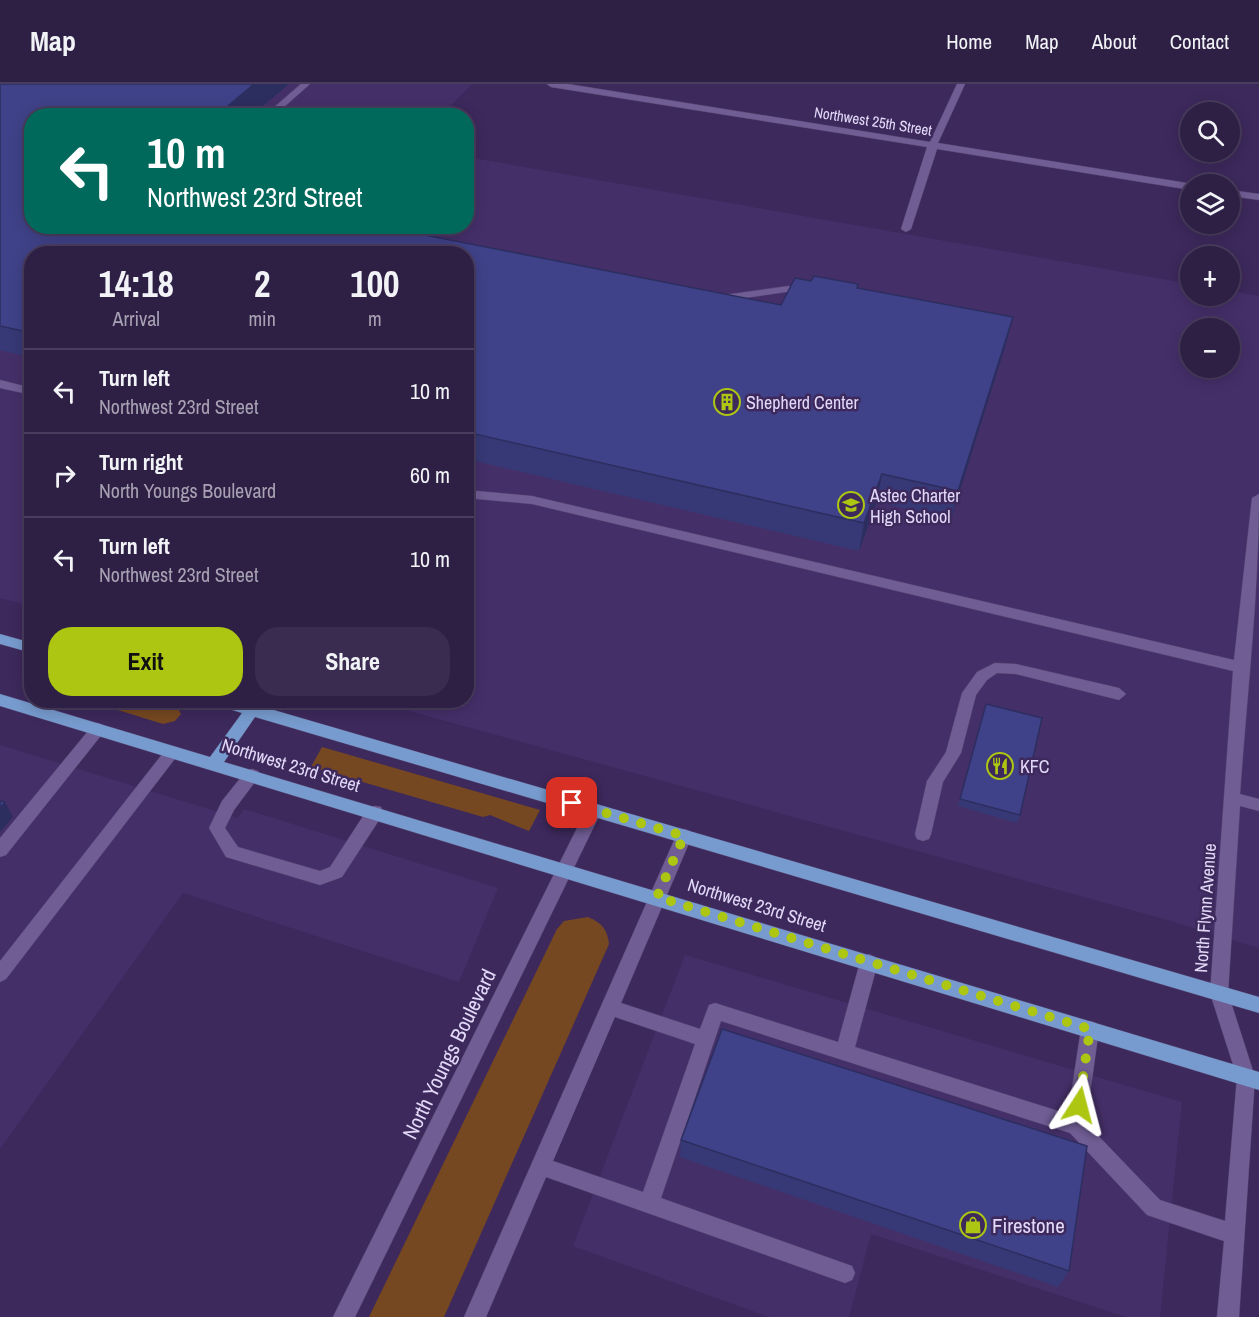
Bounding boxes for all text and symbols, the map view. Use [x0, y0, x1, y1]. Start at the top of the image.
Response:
text: Map [30, 22, 76, 60]
text: Home [946, 27, 992, 56]
text: Map [1025, 27, 1059, 56]
text: About [1092, 27, 1137, 56]
text: Contact [1170, 27, 1229, 56]
street label: Northwest 25th Street [813, 101, 934, 141]
map controls [1180, 102, 1240, 378]
button: search [1180, 102, 1240, 162]
text: 10 m [147, 125, 226, 181]
icon: left [48, 132, 126, 210]
button: layers [1180, 174, 1240, 234]
text: Northwest 23rd Street [147, 179, 362, 215]
button: + [1180, 246, 1240, 306]
text: 14:18 [98, 260, 174, 308]
text: 2 [254, 260, 270, 308]
text: 100 [350, 260, 400, 308]
text: Arrival [113, 305, 160, 332]
text: min [248, 305, 276, 332]
text: m [368, 305, 382, 332]
button: − [1180, 318, 1240, 378]
text: Turn left [99, 363, 170, 393]
icon: left [48, 375, 81, 408]
text: 10 m [410, 376, 450, 406]
building icon: Shepherd Center [712, 387, 742, 417]
place label: Shepherd Center [746, 390, 858, 415]
text: Northwest 23rd Street [99, 393, 259, 420]
text: Turn right [99, 447, 183, 477]
icon: right [48, 459, 81, 492]
text: 60 m [410, 460, 450, 490]
text: North Youngs Boulevard [99, 477, 276, 504]
place label: Astec Charter High School [869, 483, 960, 529]
school or university icon: Astec Charter High School [836, 490, 866, 520]
text: Turn left [99, 531, 170, 561]
icon: left [48, 543, 81, 576]
text: 10 m [410, 544, 450, 574]
text: Northwest 23rd Street [99, 561, 259, 588]
button: Exit [48, 627, 243, 696]
button: Share [255, 627, 450, 696]
street label: Northwest 23rd Street [219, 732, 363, 798]
restaurant icon: KFC [985, 751, 1015, 781]
place label: KFC [1020, 754, 1050, 779]
pin [546, 777, 597, 828]
icon: arrive [555, 786, 588, 819]
street label: North Flynn Avenue [1188, 843, 1222, 973]
street label: Northwest 23rd Street [685, 872, 829, 938]
street label: North Youngs Boulevard [395, 964, 503, 1144]
position arrow [1047, 1073, 1111, 1137]
shop icon: Firestone [958, 1210, 988, 1240]
place label: Firestone [992, 1211, 1065, 1240]

